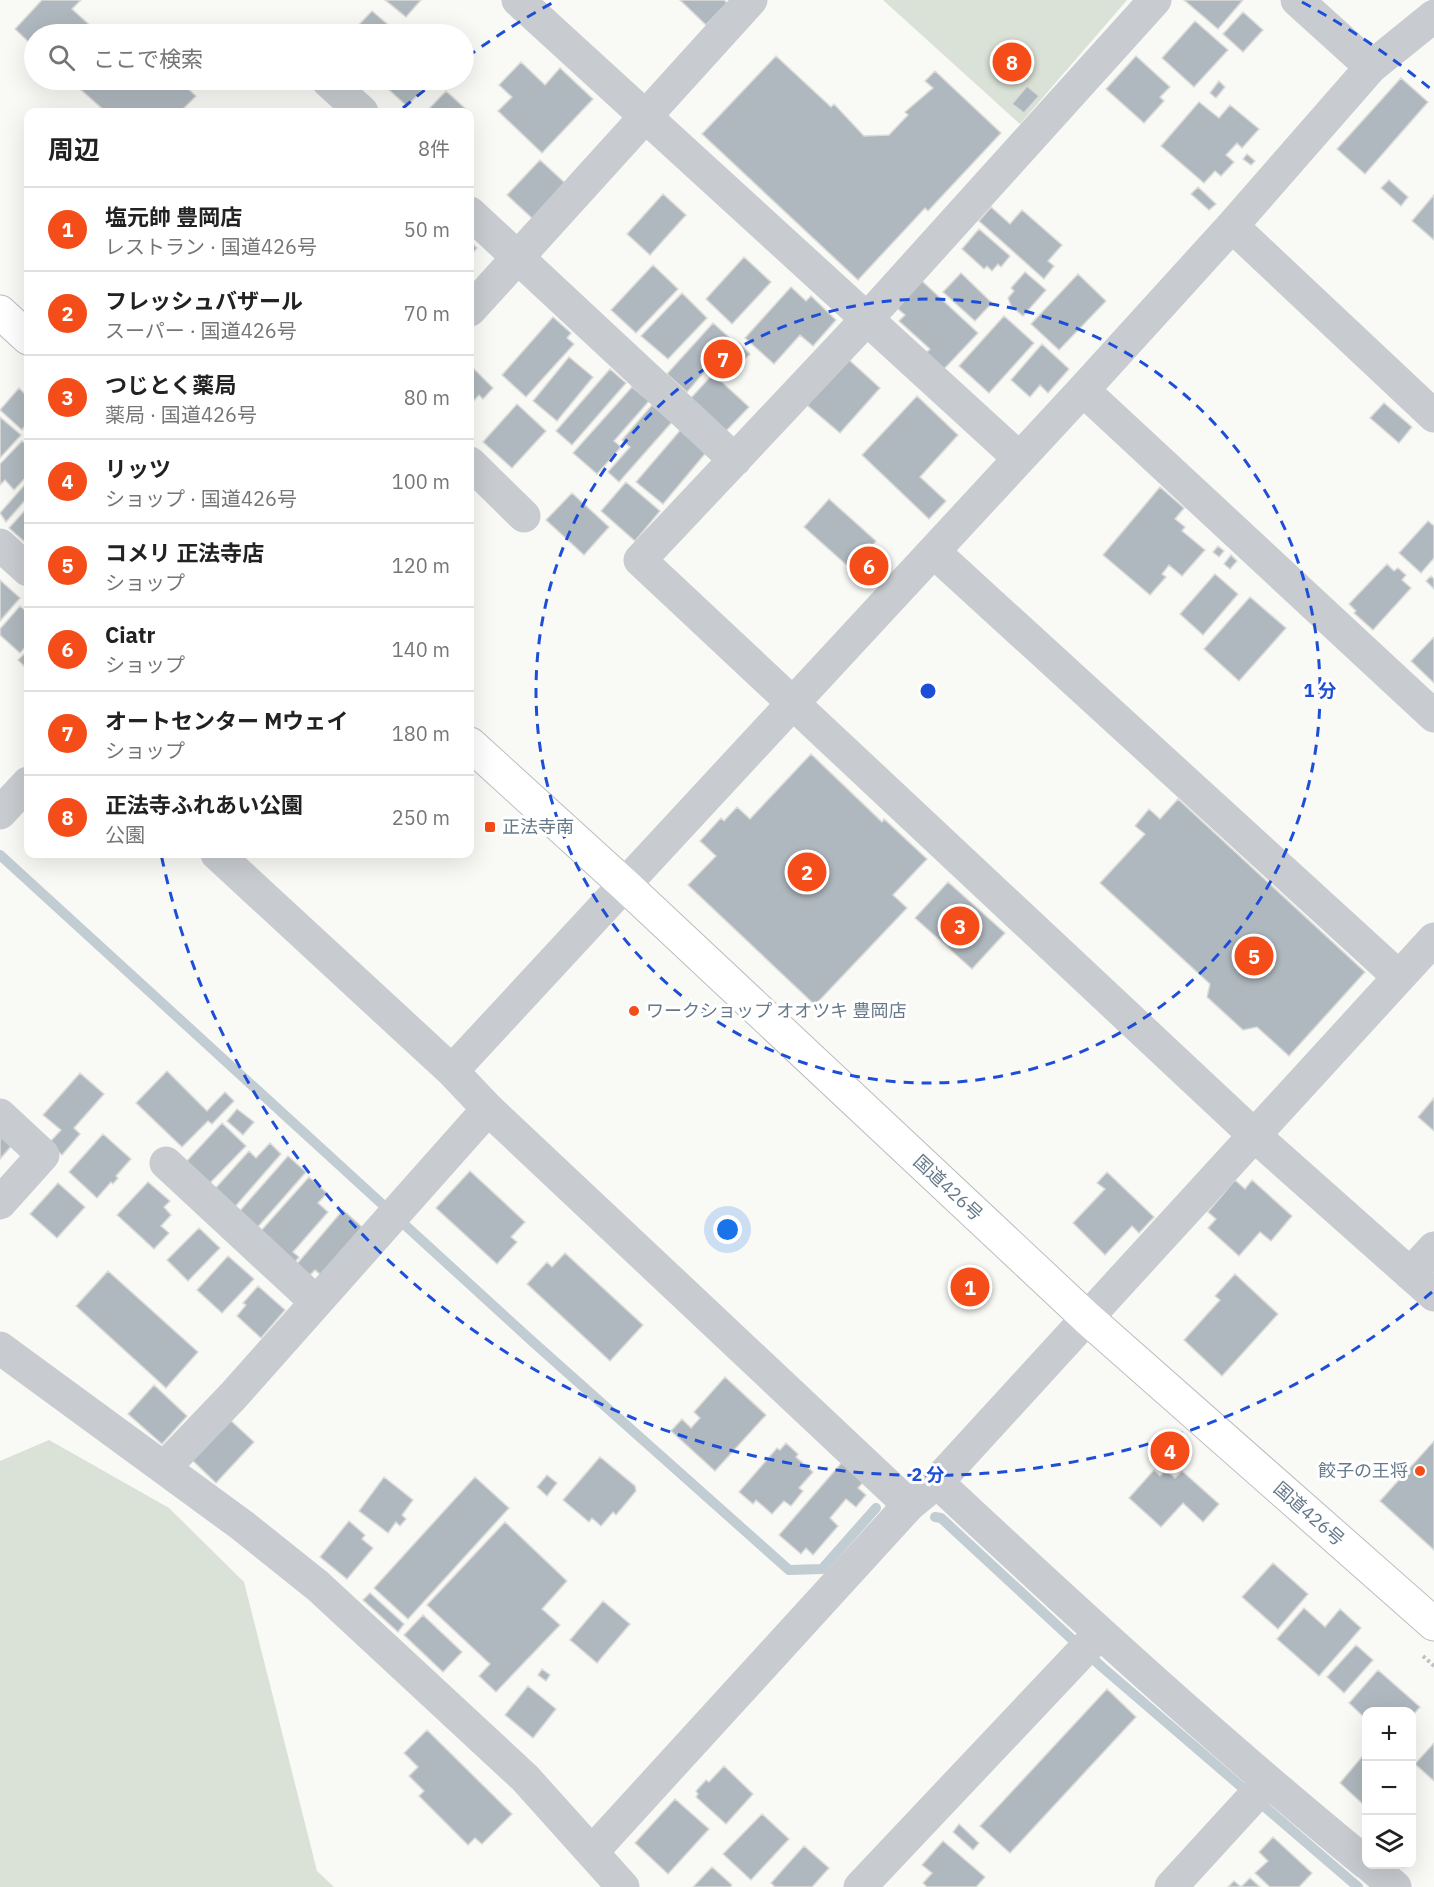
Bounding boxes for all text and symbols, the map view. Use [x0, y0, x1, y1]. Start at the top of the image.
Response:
search box [24, 24, 474, 90]
pin: 8 [992, 40, 1032, 84]
icon: search [45, 41, 78, 74]
text: ここで検索 [93, 44, 203, 73]
text: 周辺 [48, 132, 100, 166]
text: 8件 [418, 135, 450, 162]
text: 塩元帥 豊岡店 [105, 202, 242, 231]
text: 1 [62, 216, 74, 243]
text: 50 m [404, 216, 450, 243]
text: レストラン · 国道426号 [105, 233, 317, 260]
text: フレッシュバザール [105, 286, 303, 315]
text: 2 [62, 300, 74, 327]
text: 70 m [404, 300, 450, 327]
text: スーパー · 国道426号 [105, 317, 297, 344]
pin: 7 [704, 336, 742, 382]
text: つじとく薬局 [105, 370, 236, 399]
text: 3 [62, 384, 74, 411]
text: 80 m [404, 384, 450, 411]
text: 薬局 · 国道426号 [105, 401, 257, 428]
text: リッツ [105, 454, 171, 483]
text: 4 [62, 468, 74, 495]
text: 100 m [392, 468, 450, 495]
text: ショップ · 国道426号 [105, 485, 297, 512]
text: コメリ 正法寺店 [105, 538, 264, 567]
pin: 6 [850, 544, 888, 588]
text: 5 [62, 552, 74, 579]
text: 120 m [392, 552, 450, 579]
text: ショップ [105, 569, 185, 596]
text: Ciatr [105, 620, 155, 649]
text: 6 [62, 636, 74, 663]
text: 140 m [392, 636, 450, 663]
text: ショップ [105, 651, 185, 678]
text: 1 分 [1303, 679, 1337, 702]
centre of rings [918, 681, 938, 701]
text: オートセンター Mウェイ [105, 706, 348, 735]
text: 7 [62, 720, 74, 747]
text: 180 m [392, 720, 450, 747]
text: ショップ [105, 737, 185, 764]
text: 正法寺ふれあい公園 [105, 790, 303, 819]
text: 8 [62, 804, 74, 831]
text: 250 m [392, 804, 450, 831]
place label: 正法寺南 [502, 815, 574, 838]
marker: 正法寺南 [483, 820, 497, 834]
text: 公園 [105, 821, 145, 848]
pin: 2 [788, 850, 826, 894]
pin: 3 [940, 904, 980, 948]
pin: 5 [1234, 934, 1274, 978]
place label: ワークショップ オオツキ 豊岡店 [646, 999, 907, 1022]
marker: ワークショップ オオツキ 豊岡店 [627, 1004, 641, 1018]
street label: 国道426号 [909, 1150, 988, 1226]
your location [713, 1215, 742, 1244]
pin: 1 [950, 1264, 990, 1310]
pin: 4 [1150, 1428, 1190, 1474]
place label: 餃子の王将 [1318, 1459, 1408, 1482]
text: 2 分 [911, 1463, 945, 1486]
marker: 餃子の王将 [1413, 1464, 1427, 1478]
street label: 国道426号 [1269, 1477, 1349, 1551]
map controls [1362, 1707, 1416, 1869]
button: + [1362, 1707, 1416, 1761]
button: − [1362, 1761, 1416, 1815]
button: layers [1362, 1815, 1416, 1869]

